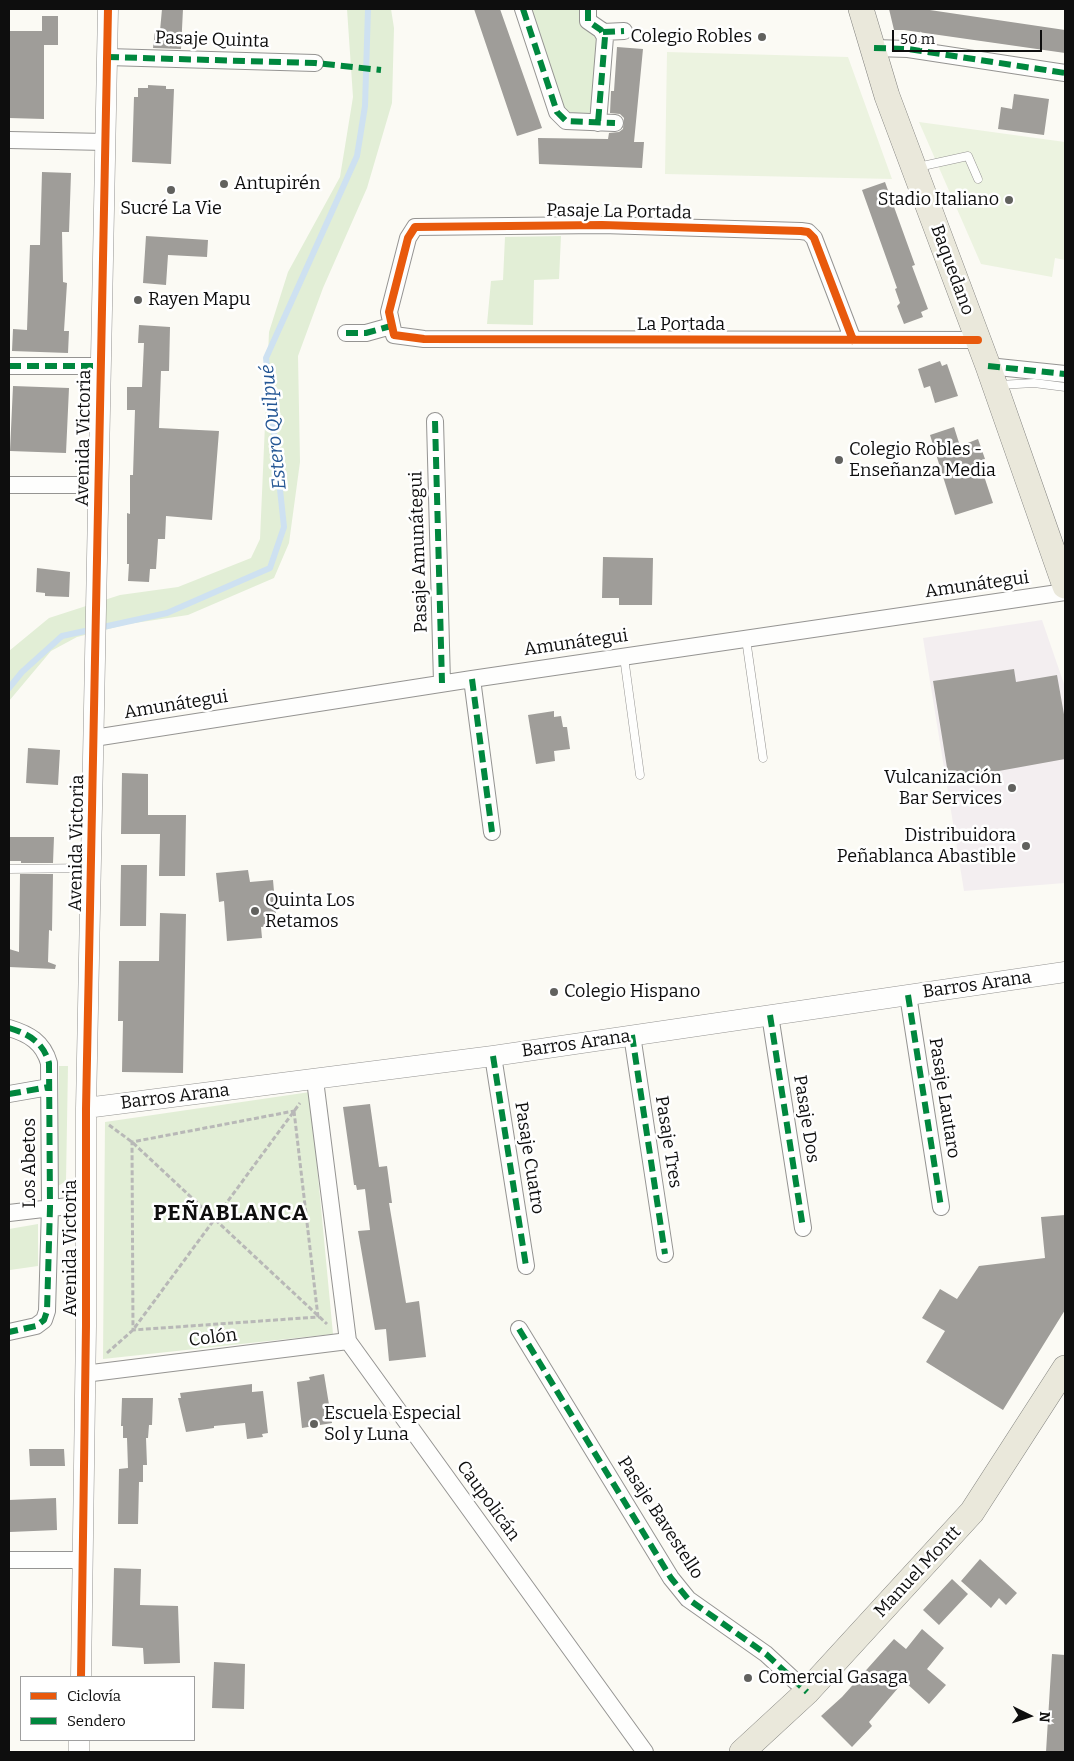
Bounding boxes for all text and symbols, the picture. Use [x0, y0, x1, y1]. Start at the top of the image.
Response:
scale bar [894, 20, 1044, 52]
place label: Colegio Robles [631, 26, 752, 48]
street label: Pasaje Quinta [154, 27, 270, 53]
text: 50 m [900, 30, 935, 48]
marker: Colegio Robles [756, 31, 768, 43]
place label: Antupirén [234, 173, 320, 195]
marker: Antupirén [218, 178, 230, 190]
marker: Sucré La Vie [165, 184, 177, 196]
place label: Stadio Italiano [878, 189, 999, 211]
marker: Stadio Italiano [1003, 194, 1015, 206]
place label: Sucré La Vie [120, 198, 222, 220]
street label: Pasaje La Portada [546, 200, 692, 224]
street label: Baquedano [926, 222, 978, 318]
place label: Rayen Mapu [148, 289, 250, 311]
marker: Rayen Mapu [132, 294, 144, 306]
street label: La Portada [637, 314, 725, 336]
water label: Estero Quilpué [256, 363, 292, 491]
street label: Avenida Victoria [72, 369, 96, 507]
place label: Colegio Robles - Enseñanza Media [849, 439, 996, 482]
marker: Colegio Robles - Enseñanza Media [833, 454, 845, 466]
street label: Pasaje Amunátegui [405, 471, 433, 633]
street label: Amunátegui [924, 567, 1030, 603]
street label: Amunátegui [523, 625, 629, 661]
street label: Amunátegui [123, 686, 229, 724]
place label: Vulcanización Bar Services [884, 767, 1002, 810]
street label: Avenida Victoria [65, 774, 89, 912]
marker: Vulcanización Bar Services [1006, 782, 1018, 794]
place label: Distribuidora Peñablanca Abastible [837, 825, 1016, 868]
marker: Distribuidora Peñablanca Abastible [1020, 840, 1032, 852]
place label: Quinta Los Retamos [265, 890, 355, 932]
marker: Quinta Los Retamos [249, 905, 261, 917]
street label: Barros Arana [921, 967, 1033, 1003]
place label: Colegio Hispano [564, 981, 700, 1003]
marker: Colegio Hispano [548, 986, 560, 998]
street label: Barros Arana [520, 1026, 632, 1062]
street label: Pasaje Lautaro [924, 1036, 964, 1160]
street label: Pasaje Dos [788, 1074, 824, 1164]
street label: Barros Arana [119, 1080, 231, 1114]
street label: Pasaje Tres [650, 1094, 686, 1190]
street label: Pasaje Cuatro [509, 1100, 549, 1216]
street label: Los Abetos [19, 1118, 41, 1208]
street label: Avenida Victoria [60, 1180, 82, 1316]
district label: PEÑABLANCA [152, 1201, 310, 1227]
street label: Colón [188, 1324, 238, 1352]
place label: Escuela Especial Sol y Luna [324, 1403, 461, 1446]
marker: Escuela Especial Sol y Luna [308, 1418, 320, 1430]
street label: Pasaje Bavestello [612, 1453, 708, 1583]
street label: Caupolicán [452, 1457, 524, 1545]
street label: Manuel Montt [870, 1522, 966, 1622]
place label: Comercial Gasaga [758, 1667, 908, 1689]
marker: Comercial Gasaga [742, 1672, 754, 1684]
legend [20, 1676, 195, 1741]
text: Ciclovía [67, 1687, 121, 1705]
north arrow [1004, 1691, 1054, 1741]
text: N [1036, 1711, 1053, 1723]
text: Sendero [67, 1712, 126, 1730]

